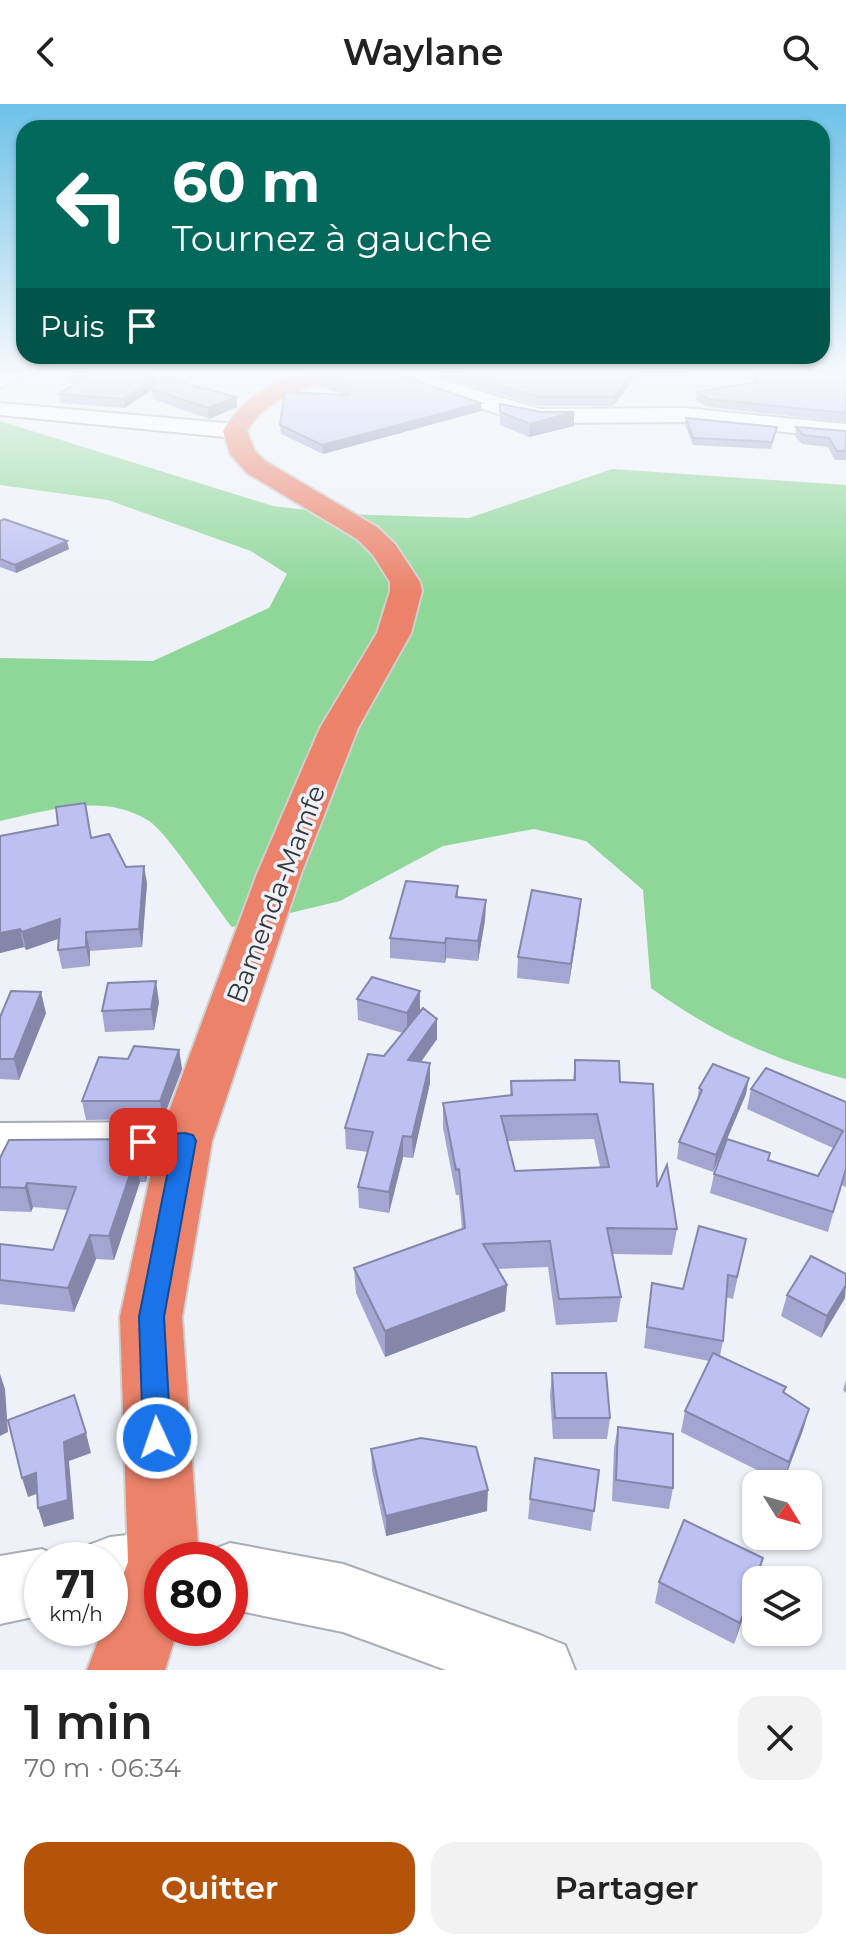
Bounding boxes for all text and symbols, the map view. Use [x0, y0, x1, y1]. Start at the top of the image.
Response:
icon: back [24, 30, 68, 74]
text: Waylane [343, 30, 503, 74]
icon: search [778, 30, 822, 74]
text: 60 m [172, 148, 320, 216]
icon: left [40, 152, 144, 256]
text: Tournez à gauche [172, 216, 492, 260]
icon: arrive [120, 304, 164, 348]
text: Puis [40, 308, 104, 345]
street label: Bamenda-Mamfe [220, 781, 332, 1007]
pin [109, 1108, 177, 1176]
icon: arrive [121, 1120, 165, 1164]
position arrow [115, 1396, 199, 1480]
north arrow [742, 1470, 822, 1550]
map controls [742, 1470, 822, 1646]
speed limit sign: 80 [144, 1542, 248, 1646]
text: 71 [56, 1559, 96, 1608]
button: layers [742, 1566, 822, 1646]
text: km/h [49, 1602, 103, 1626]
text: 1 min [24, 1693, 153, 1751]
button: close [738, 1696, 822, 1780]
text: 70 m · 06:34 [24, 1752, 181, 1784]
button: Quitter [24, 1842, 415, 1934]
button: Partager [431, 1842, 822, 1934]

